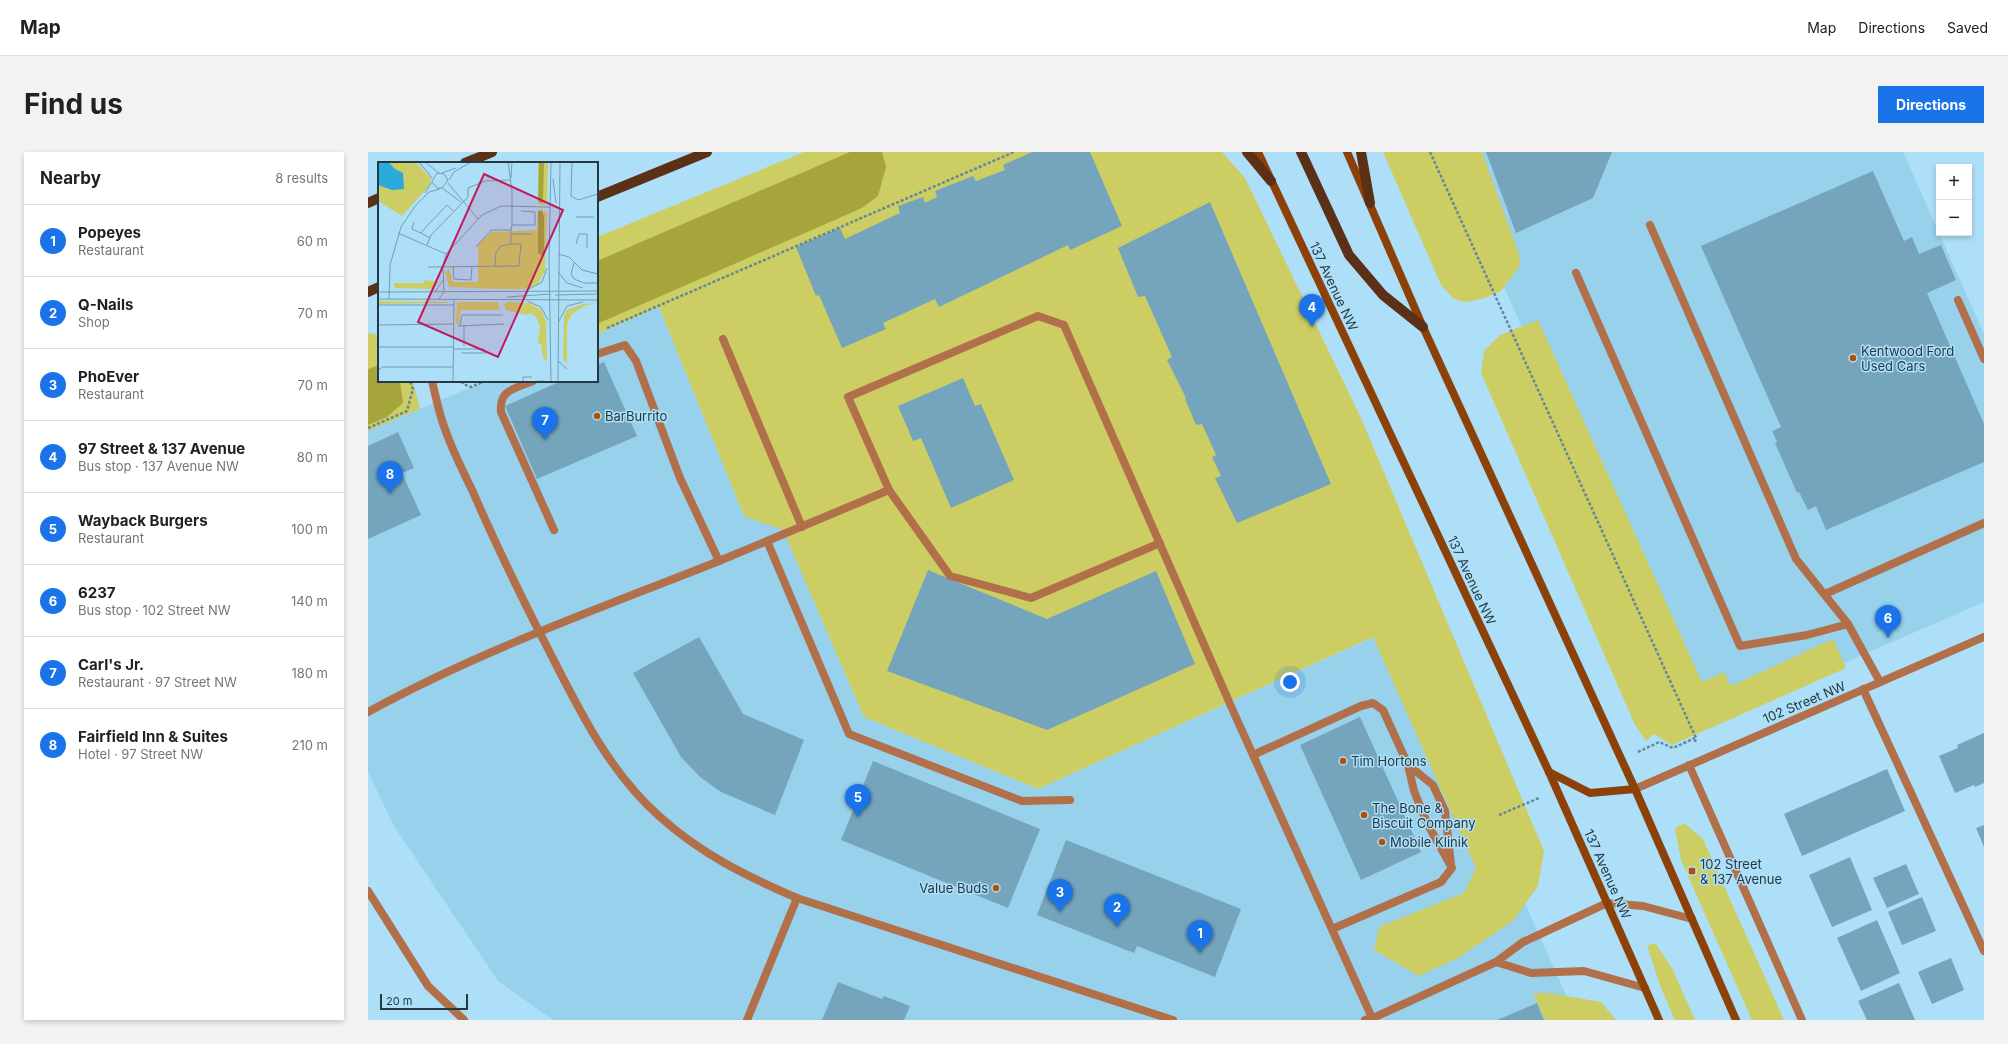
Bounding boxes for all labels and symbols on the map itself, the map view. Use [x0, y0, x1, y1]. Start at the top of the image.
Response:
inset map [378, 162, 598, 382]
street label: 137 Avenue NW [1306, 239, 1362, 333]
pin: 4 [1299, 294, 1325, 327]
place label: Kentwood Ford Used Cars [1861, 343, 1954, 374]
marker: Kentwood Ford Used Cars [1848, 353, 1858, 363]
pin: 7 [532, 407, 558, 440]
place label: BarBurrito [605, 408, 668, 424]
marker: BarBurrito [592, 411, 602, 421]
pin: 8 [377, 461, 403, 494]
street label: 137 Avenue NW [1444, 533, 1500, 627]
pin: 6 [1875, 605, 1901, 638]
your location [1280, 672, 1300, 692]
street label: 102 Street NW [1760, 677, 1848, 727]
place label: Tim Hortons [1351, 753, 1427, 769]
marker: Tim Hortons [1338, 756, 1348, 766]
pin: 5 [845, 784, 871, 817]
place label: The Bone & Biscuit Company [1372, 800, 1476, 831]
marker: The Bone & Biscuit Company [1359, 810, 1369, 820]
street label: 137 Avenue NW [1581, 827, 1635, 921]
place label: Mobile Klinik [1390, 834, 1468, 850]
marker: Mobile Klinik [1377, 837, 1387, 847]
place label: 102 Street & 137 Avenue [1700, 856, 1782, 887]
marker: 102 Street & 137 Avenue [1687, 866, 1697, 876]
pin: 3 [1047, 879, 1073, 912]
place label: Value Buds [919, 880, 988, 896]
marker: Value Buds [991, 883, 1001, 893]
pin: 2 [1104, 894, 1130, 927]
pin: 1 [1187, 920, 1213, 953]
scale bar [380, 992, 468, 1011]

